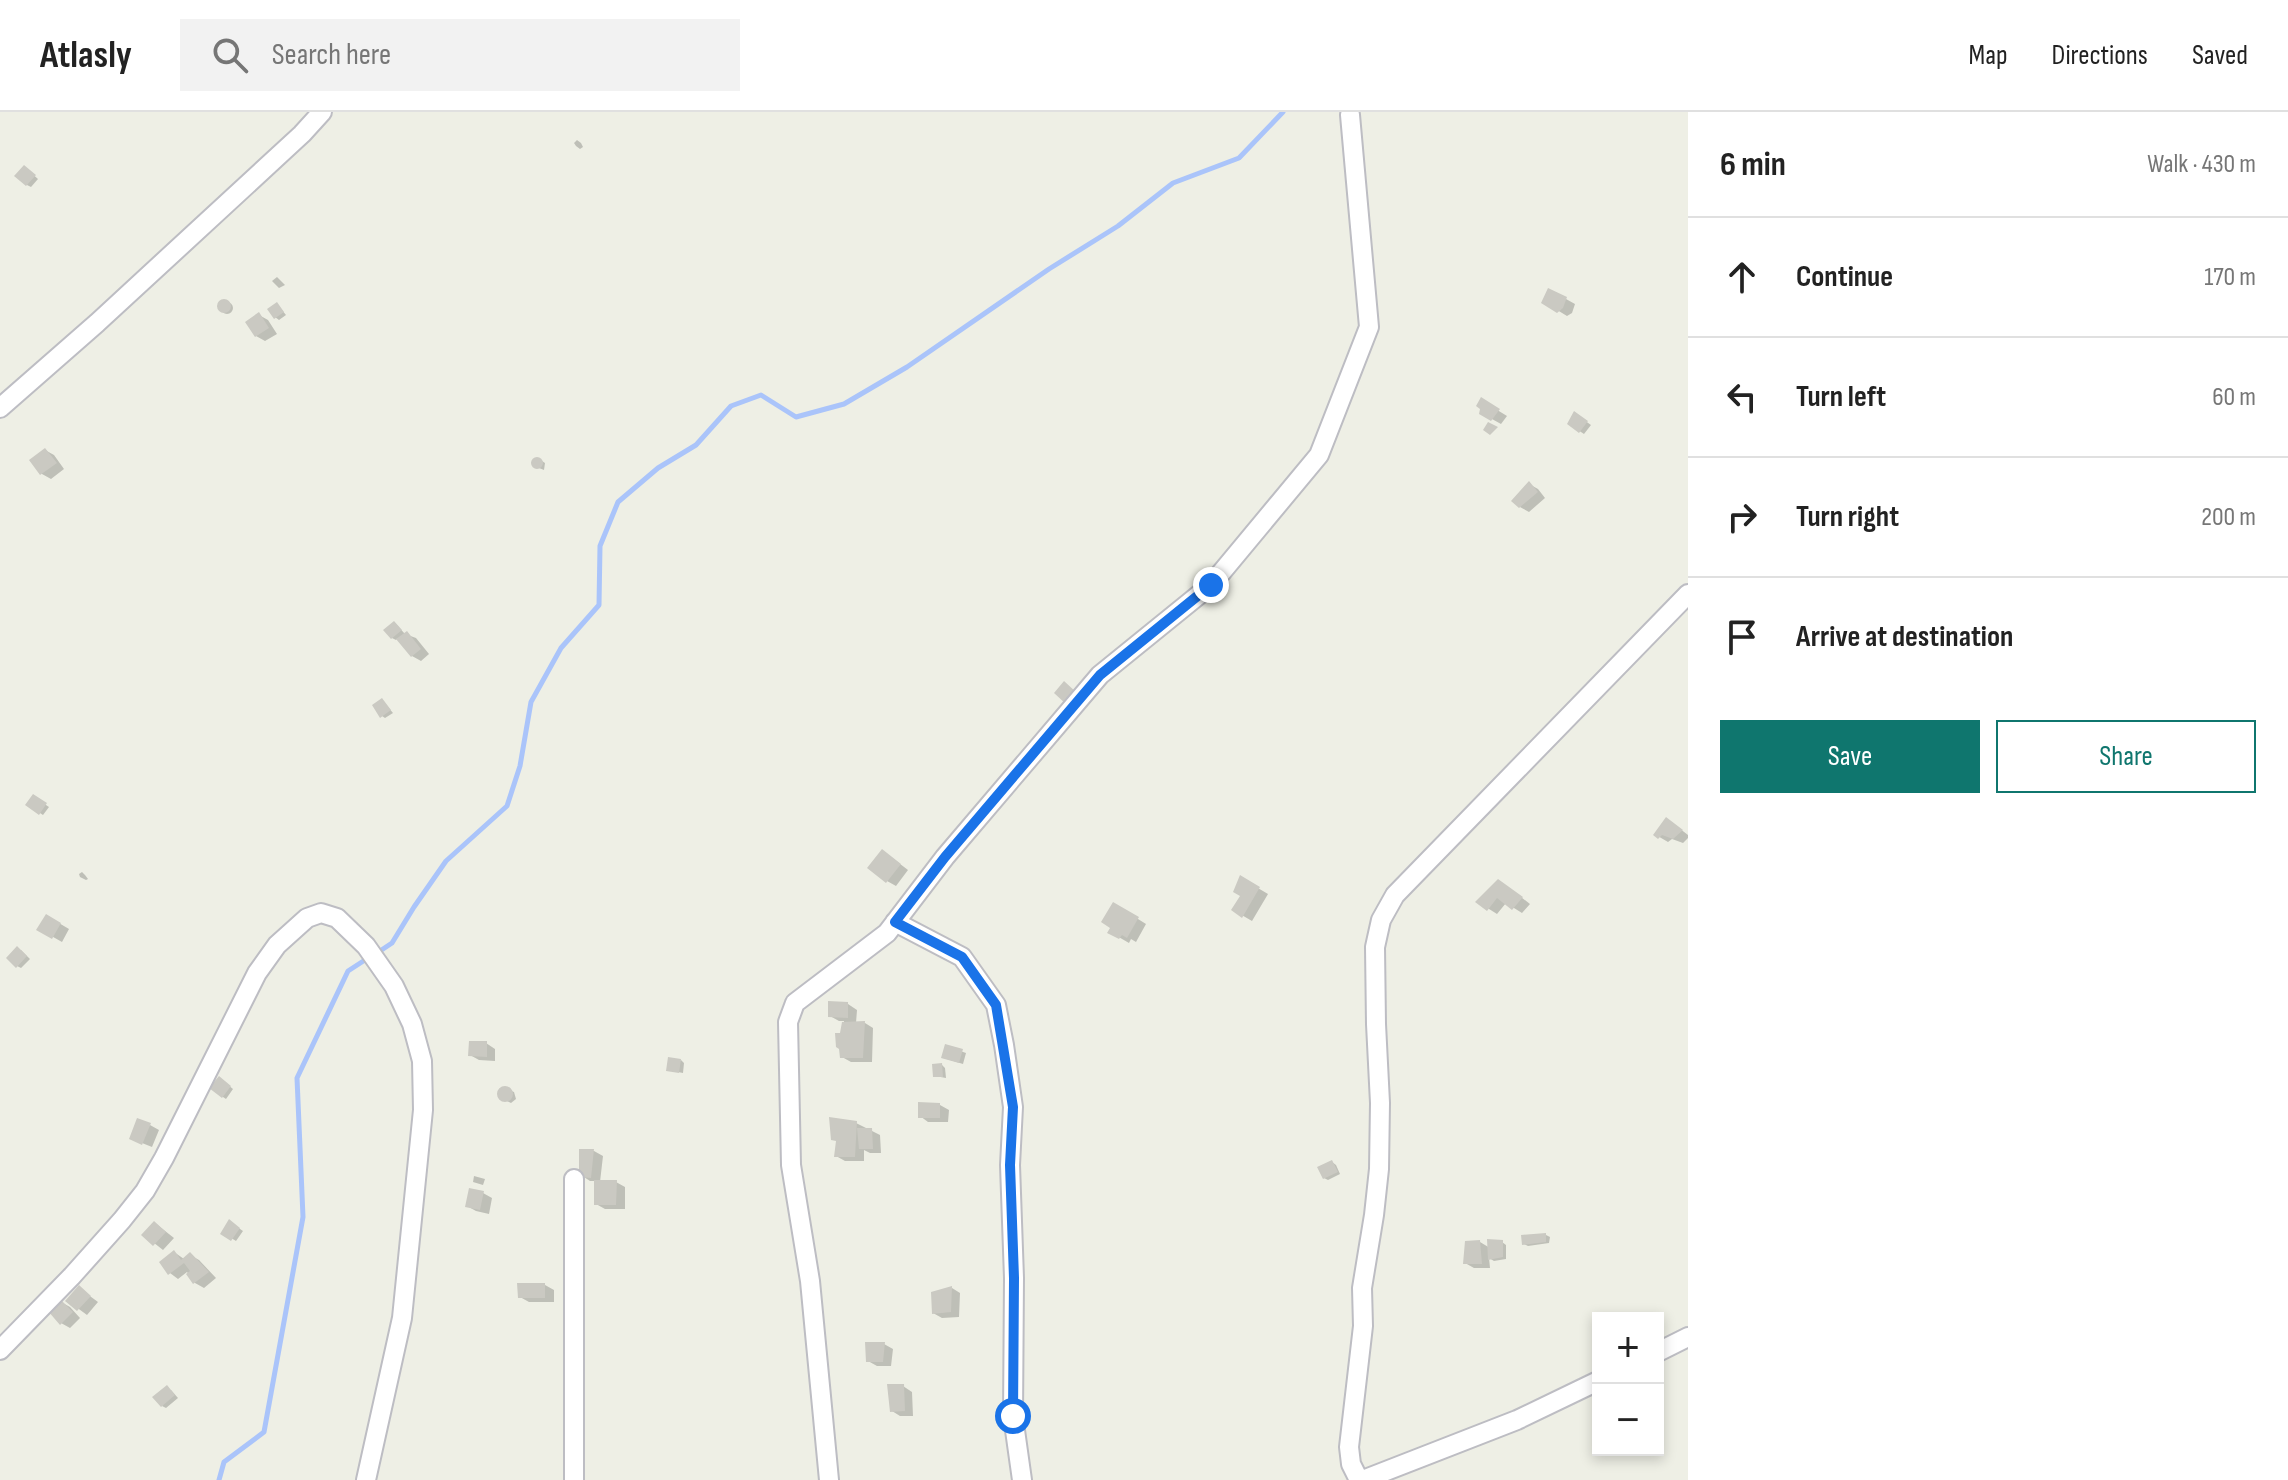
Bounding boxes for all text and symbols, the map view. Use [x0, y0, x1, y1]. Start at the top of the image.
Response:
search box [180, 19, 740, 91]
text: Atlasly [40, 33, 132, 78]
icon: search [208, 33, 252, 77]
text: Search here [272, 37, 391, 73]
text: Map [1969, 39, 2008, 72]
text: Directions [2052, 39, 2148, 72]
text: Saved [2192, 39, 2248, 72]
text: 6 min [1720, 144, 1786, 185]
text: Walk · 430 m [2147, 149, 2256, 180]
icon: ahead [1720, 255, 1764, 299]
text: Continue [1796, 259, 1893, 295]
text: 170 m [2204, 262, 2256, 293]
icon: left [1720, 375, 1764, 419]
text: Turn left [1796, 379, 1886, 415]
text: 60 m [2212, 382, 2256, 413]
icon: right [1720, 495, 1764, 539]
text: Turn right [1796, 499, 1899, 535]
text: 200 m [2201, 502, 2256, 533]
route end [1193, 567, 1229, 603]
icon: arrive [1720, 615, 1764, 659]
text: Arrive at destination [1796, 619, 2013, 655]
button: Save [1720, 720, 1980, 793]
button: Share [1996, 720, 2256, 793]
map controls [1592, 1312, 1664, 1456]
button: + [1592, 1312, 1664, 1384]
button: − [1592, 1384, 1664, 1456]
route start [995, 1398, 1031, 1434]

